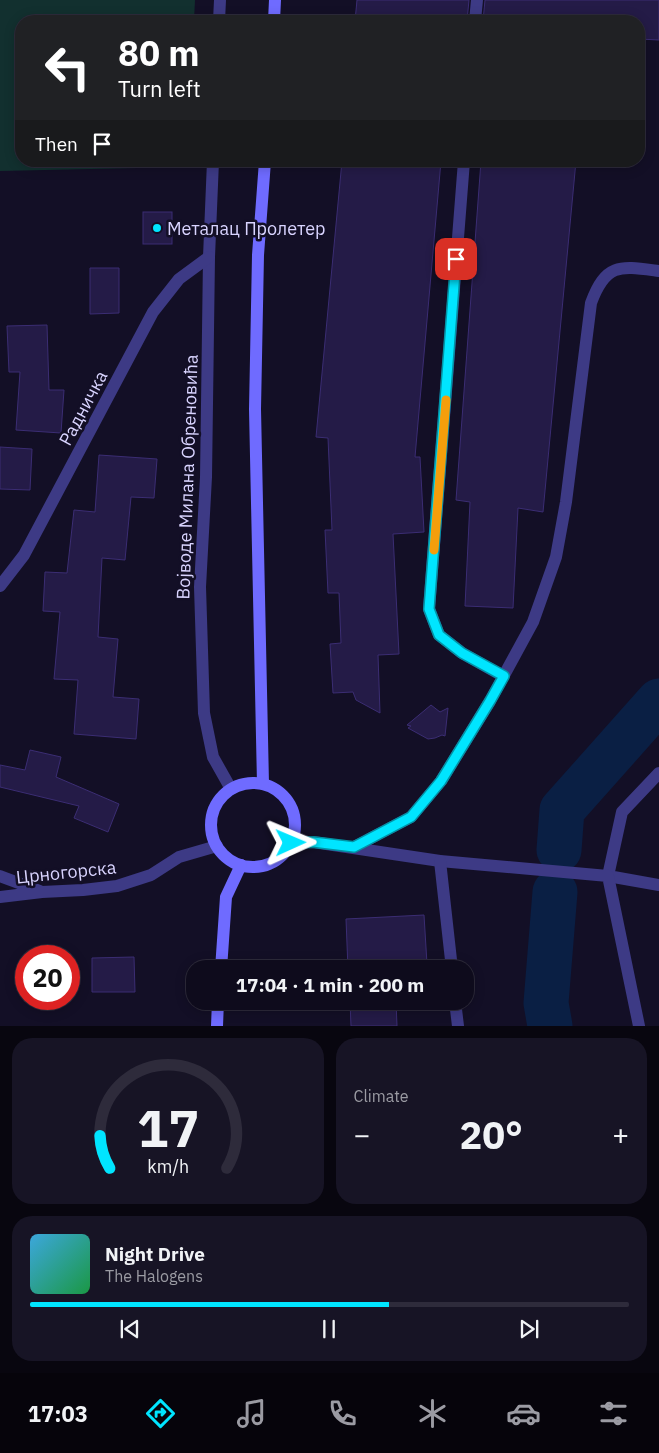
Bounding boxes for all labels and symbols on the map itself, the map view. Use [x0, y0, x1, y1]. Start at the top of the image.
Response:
place label: Металац Пролетер [167, 217, 325, 240]
marker: Металац Пролетер [151, 222, 163, 234]
pin [435, 238, 477, 280]
street label: Војводе Милана Обреновића [171, 354, 203, 600]
street label: Радничка [54, 366, 113, 449]
position arrow [264, 816, 316, 868]
street label: Црногорска [15, 855, 118, 889]
speed limit sign: 20 [15, 945, 80, 1010]

